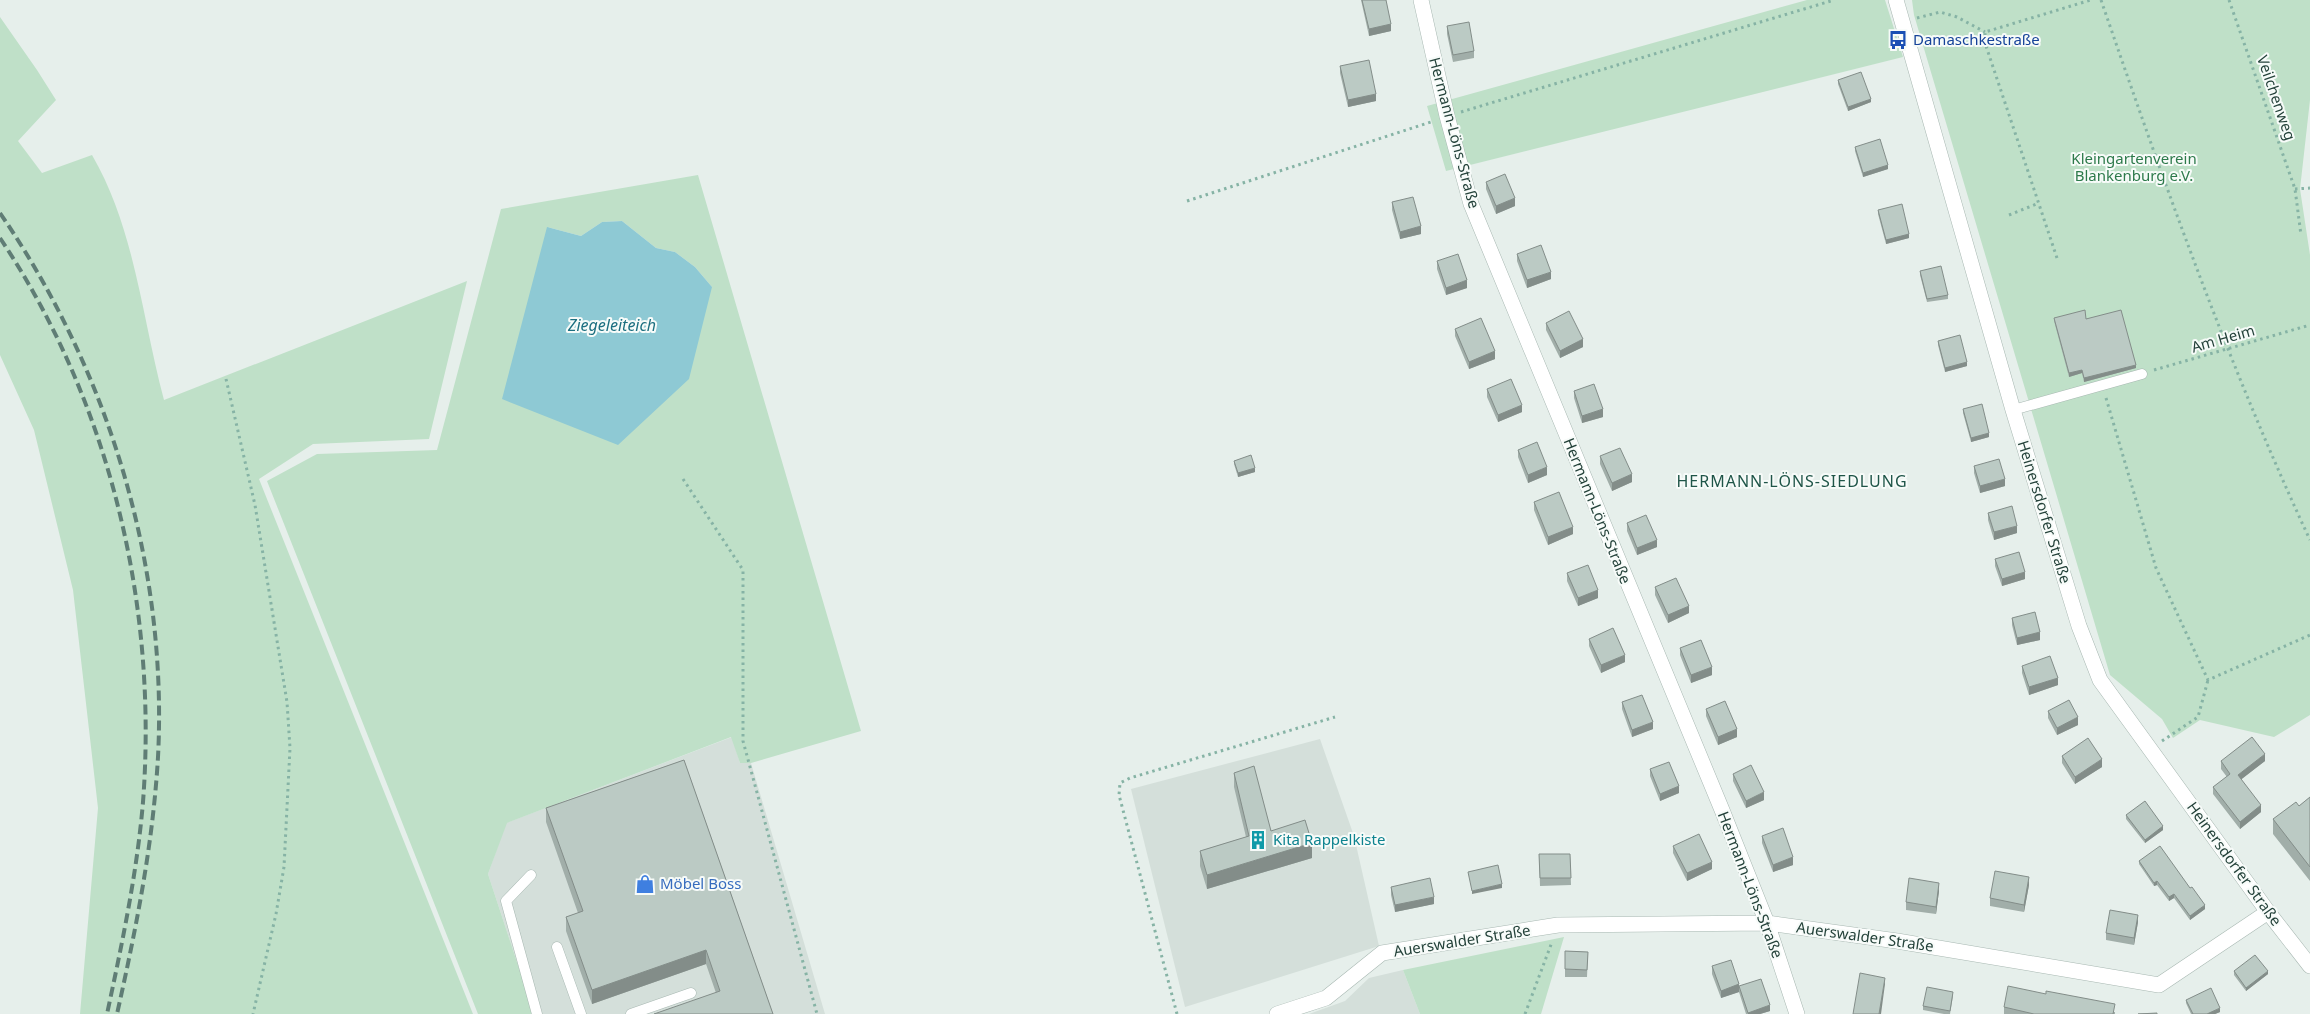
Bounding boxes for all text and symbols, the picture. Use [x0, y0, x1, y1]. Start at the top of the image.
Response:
bus stop icon: Damaschkestraße [1887, 29, 1909, 51]
place label: Damaschkestraße [1913, 29, 2040, 49]
street label: Veilchenweg [2253, 53, 2301, 143]
street label: Hermann-Löns-Straße [1425, 55, 1485, 211]
park label: Kleingartenverein Blankenburg e.V. [2071, 148, 2197, 185]
water label: Ziegeleiteich [567, 314, 656, 336]
street label: Am Heim [2189, 319, 2257, 357]
street label: Hermann-Löns-Straße [1559, 435, 1636, 587]
street label: Heinersdorfer Straße [2014, 438, 2076, 586]
district label: HERMANN-LÖNS-SIEDLUNG [1676, 470, 1908, 492]
street label: Heinersdorfer Straße [2183, 797, 2287, 929]
street label: Hermann-Löns-Straße [1714, 808, 1788, 961]
building icon: Kita Rappelkiste [1247, 829, 1269, 851]
place label: Kita Rappelkiste [1273, 829, 1385, 849]
shop icon: Möbel Boss [634, 873, 656, 895]
place label: Möbel Boss [660, 873, 741, 893]
street label: Auerswalder Straße [1795, 916, 1935, 956]
street label: Auerswalder Straße [1392, 919, 1532, 961]

